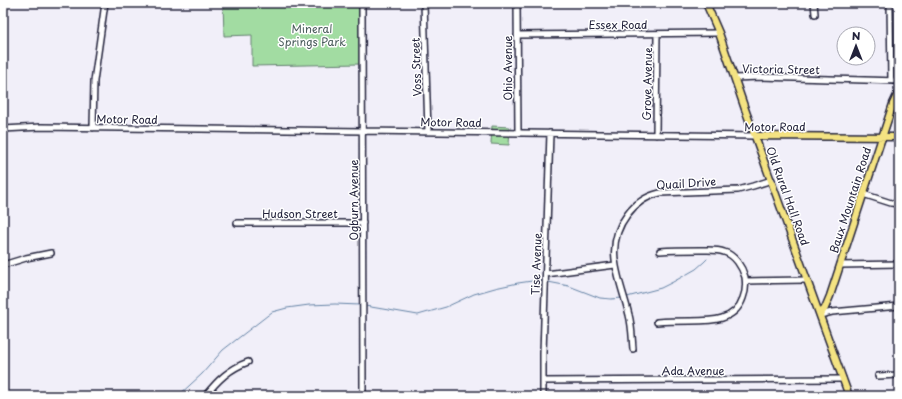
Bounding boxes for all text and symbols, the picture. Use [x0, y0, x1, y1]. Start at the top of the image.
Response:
street label: Essex Road [588, 16, 648, 33]
park label: Mineral Springs Park [278, 20, 346, 50]
north arrow [836, 26, 876, 66]
text: N [852, 27, 861, 44]
street label: Ohio Avenue [499, 35, 516, 101]
street label: Voss Street [406, 37, 426, 97]
street label: Grove Avenue [638, 47, 656, 121]
street label: Victoria Street [742, 60, 820, 78]
street label: Motor Road [96, 110, 158, 128]
street label: Motor Road [420, 113, 482, 131]
street label: Motor Road [744, 118, 806, 135]
street label: Old Rural Hall Road [762, 144, 814, 248]
street label: Baux Mountain Road [825, 145, 875, 255]
street label: Ogburn Avenue [345, 159, 362, 241]
street label: Quail Drive [655, 172, 717, 194]
street label: Hudson Street [262, 205, 338, 222]
street label: Tise Avenue [526, 233, 546, 295]
street label: Ada Avenue [661, 362, 725, 379]

